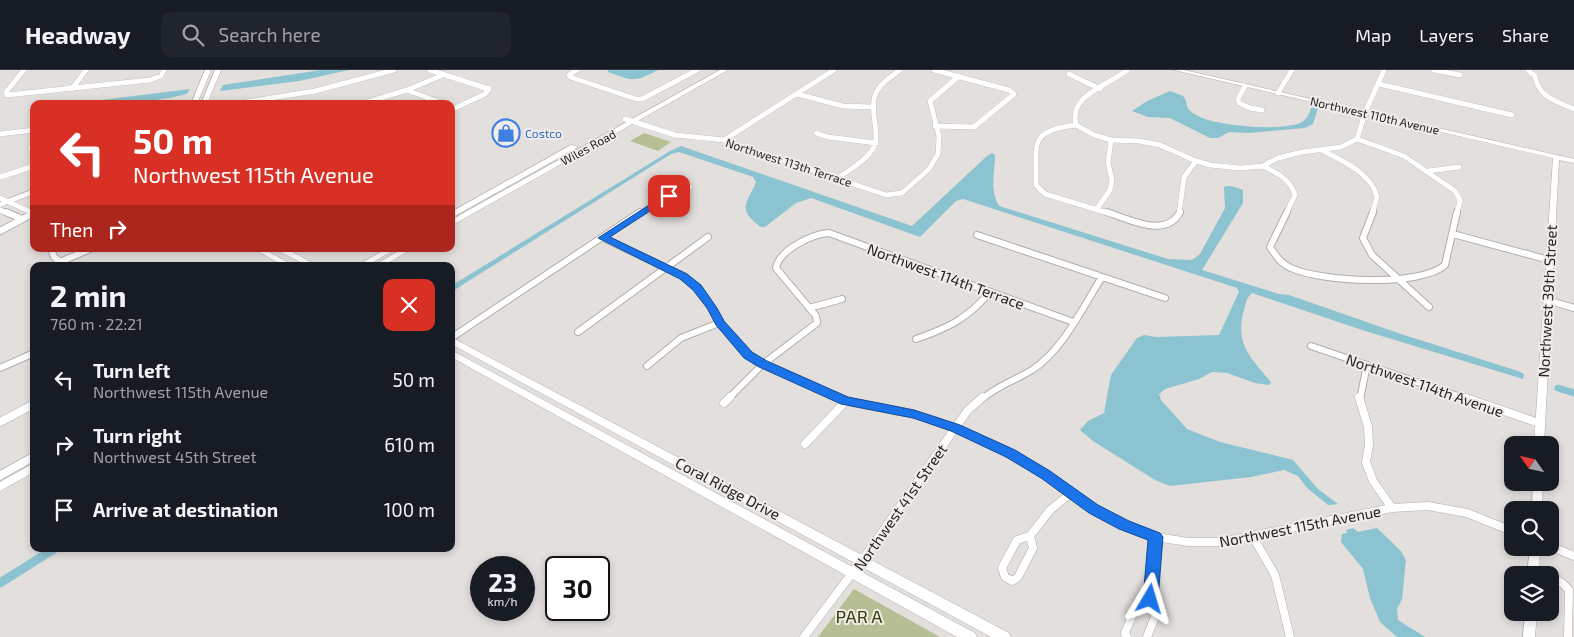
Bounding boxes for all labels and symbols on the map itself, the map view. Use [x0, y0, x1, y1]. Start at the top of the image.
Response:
street label: Northwest 110th Avenue [1309, 93, 1441, 137]
shop icon: Costco [491, 118, 521, 148]
place label: Costco [525, 126, 562, 140]
street label: Wiles Road [558, 126, 618, 168]
street label: Northwest 113th Terrace [724, 135, 854, 189]
pin [648, 175, 690, 217]
street label: Northwest 39th Street [1534, 224, 1560, 378]
street label: Northwest 114th Terrace [865, 239, 1027, 313]
street label: Northwest 114th Avenue [1344, 350, 1506, 420]
north arrow [1504, 436, 1559, 491]
street label: Northwest 41st Street [850, 440, 951, 574]
street label: Coral Ridge Drive [673, 453, 783, 523]
street label: Northwest 115th Avenue [1218, 501, 1382, 551]
speed limit sign: 30 [545, 556, 610, 621]
position arrow [1123, 572, 1175, 624]
park label: PAR A [835, 605, 883, 627]

